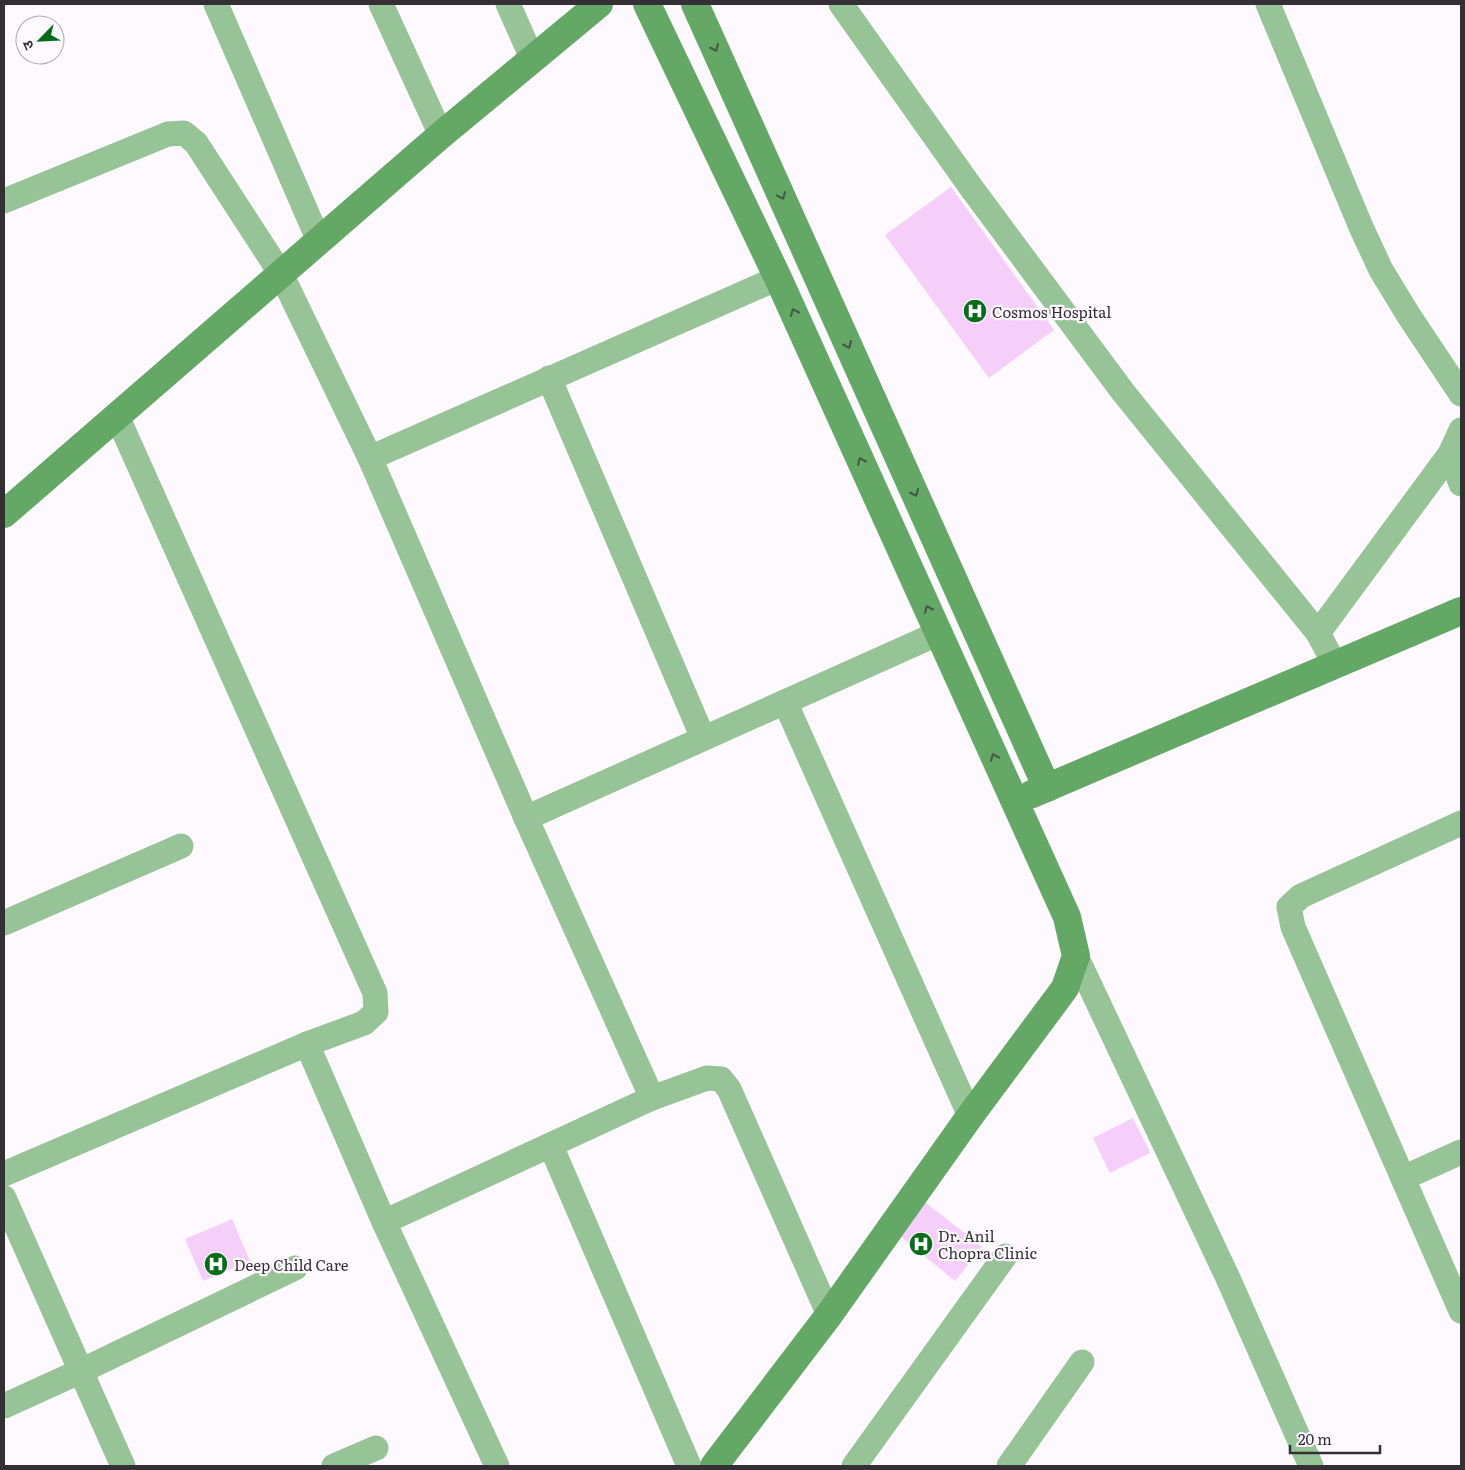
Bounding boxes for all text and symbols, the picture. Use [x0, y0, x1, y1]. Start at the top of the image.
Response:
north arrow [15, 15, 65, 65]
text: उ [16, 37, 38, 54]
one-way arrow [709, 43, 720, 52]
one-way arrow [775, 191, 786, 200]
hospital icon: Cosmos Hospital [962, 298, 988, 324]
place label: Cosmos Hospital [992, 300, 1111, 323]
one-way arrow [789, 308, 800, 317]
one-way arrow [842, 340, 853, 349]
one-way arrow [856, 457, 867, 466]
one-way arrow [909, 488, 920, 497]
one-way arrow [923, 605, 934, 614]
one-way arrow [990, 753, 1001, 762]
place label: Dr. Anil Chopra Clinic [938, 1224, 1037, 1264]
hospital icon: Dr. Anil Chopra Clinic [908, 1231, 934, 1257]
hospital icon: Deep Child Care [203, 1251, 229, 1277]
place label: Deep Child Care [234, 1253, 349, 1276]
scale bar [1290, 1422, 1380, 1454]
text: 20 m [1298, 1427, 1332, 1450]

